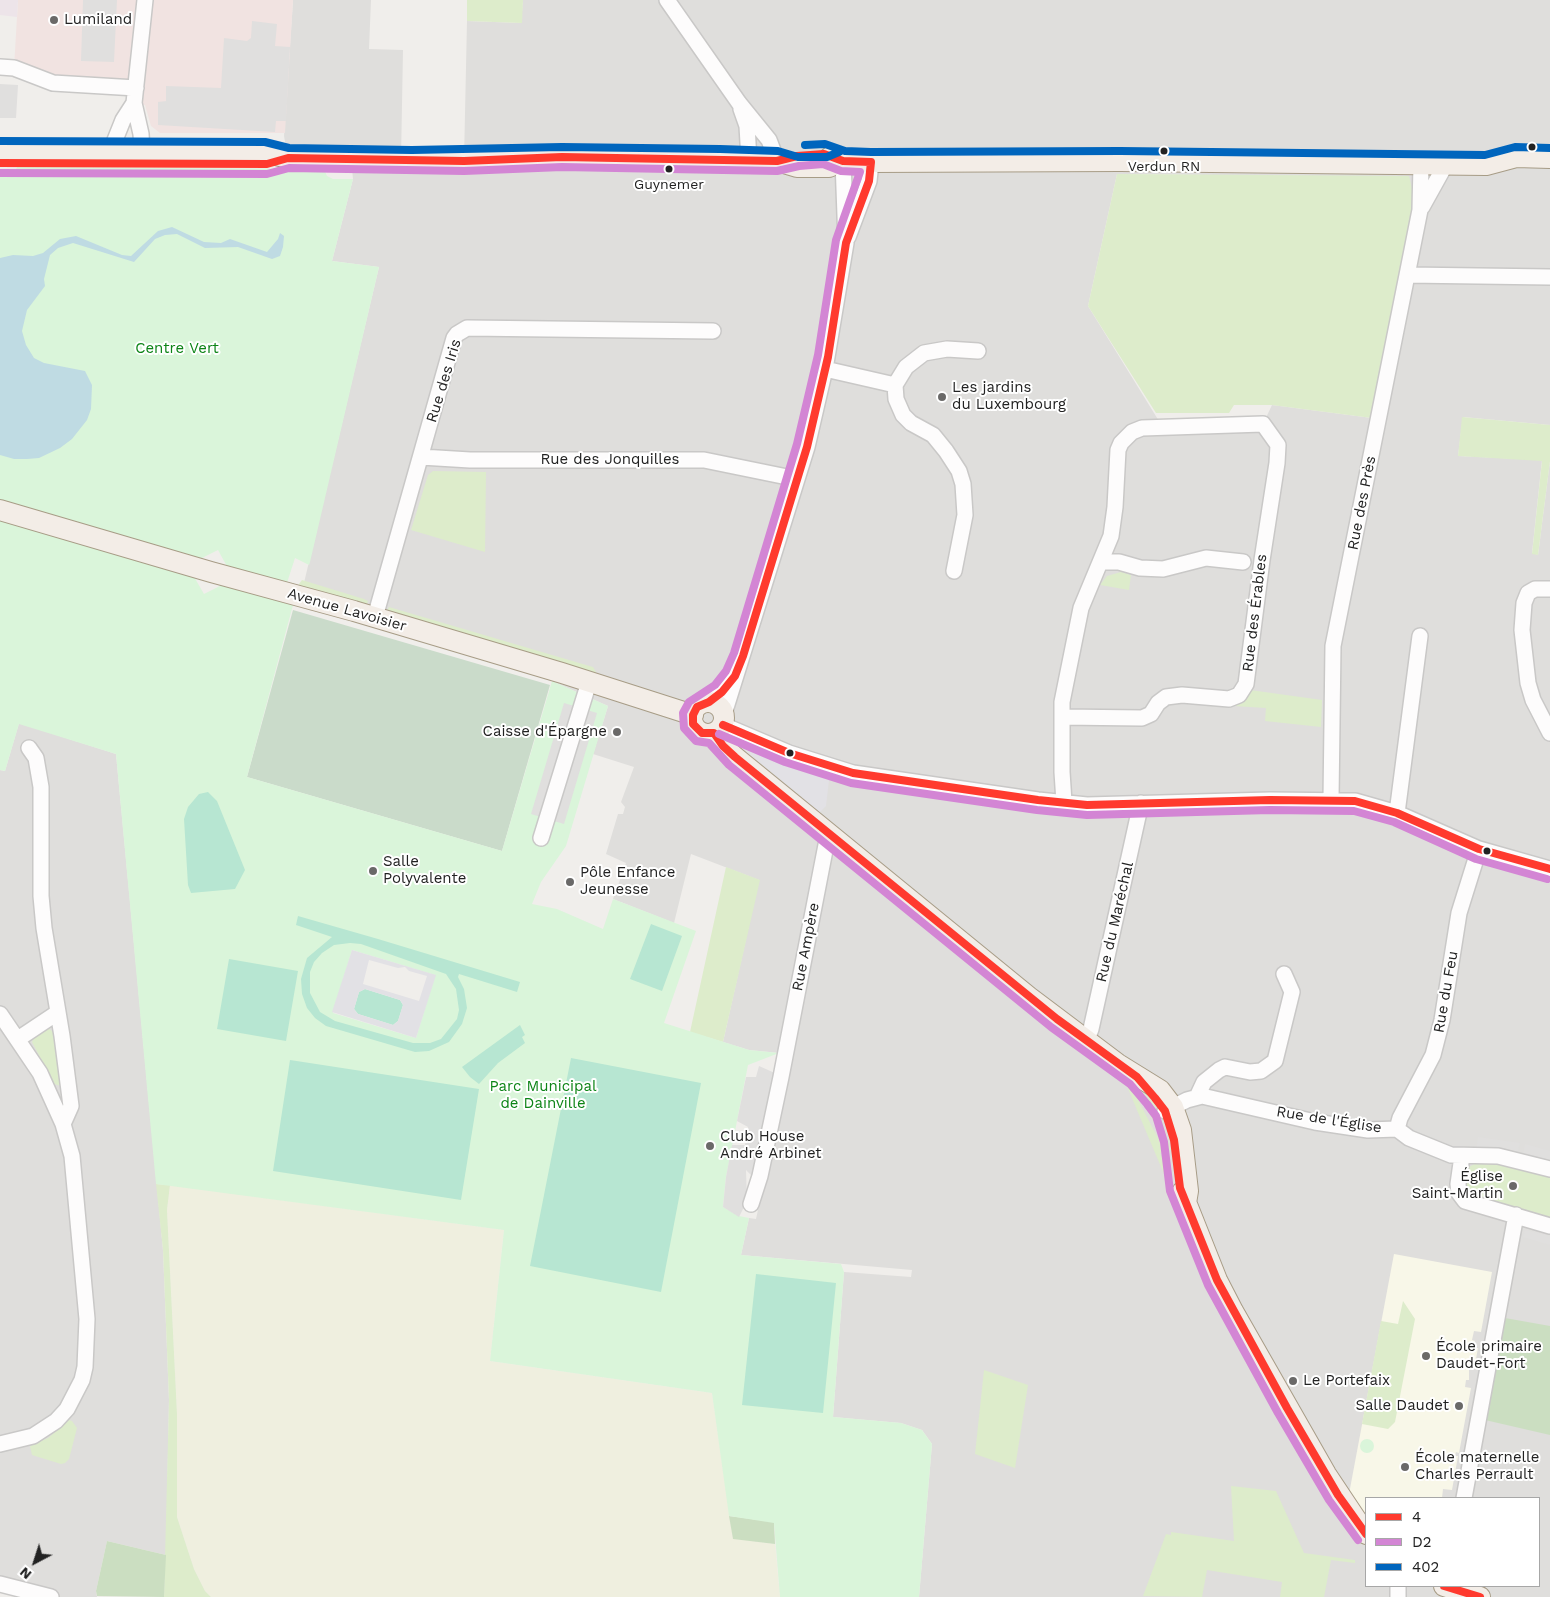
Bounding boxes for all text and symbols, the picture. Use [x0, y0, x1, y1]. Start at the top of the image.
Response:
place label: Lumiland [64, 11, 132, 29]
marker: Lumiland [48, 14, 60, 26]
unlabelled marker [1527, 142, 1537, 152]
marker: Verdun RN [1159, 146, 1169, 156]
place label: Verdun RN [1128, 159, 1200, 175]
marker: Guynemer [664, 164, 674, 174]
place label: Guynemer [634, 177, 704, 193]
street label: Rue des Iris [423, 337, 465, 425]
park label: Centre Vert [135, 340, 219, 358]
place label: Les jardins du Luxembourg [952, 379, 1066, 414]
marker: Les jardins du Luxembourg [936, 391, 948, 403]
street label: Rue des Jonquilles [541, 451, 679, 469]
street label: Rue des Près [1344, 454, 1380, 552]
street label: Rue des Érables [1239, 553, 1271, 673]
street label: Avenue Lavoisier [285, 584, 409, 636]
place label: Caisse d'Épargne [483, 723, 607, 741]
marker: Caisse d'Épargne [611, 726, 623, 738]
unlabelled marker [785, 748, 795, 758]
unlabelled marker [1482, 846, 1492, 856]
place label: Salle Polyvalente [383, 853, 466, 888]
street label: Rue du Maréchal [1092, 860, 1138, 984]
place label: Pôle Enfance Jeunesse [580, 864, 675, 899]
marker: Salle Polyvalente [367, 865, 379, 877]
marker: Pôle Enfance Jeunesse [564, 876, 576, 888]
street label: Rue Ampère [789, 901, 823, 993]
street label: Rue du Feu [1430, 950, 1462, 1034]
park label: Parc Municipal de Dainville [489, 1078, 597, 1113]
street label: Rue de l'Église [1275, 1103, 1383, 1137]
place label: Club House André Arbinet [720, 1128, 822, 1163]
marker: Club House André Arbinet [704, 1140, 716, 1152]
place label: Église Saint-Martin [1412, 1168, 1503, 1203]
marker: Église Saint-Martin [1507, 1180, 1519, 1192]
place label: École primaire Daudet-Fort [1436, 1338, 1542, 1373]
marker: École primaire Daudet-Fort [1420, 1350, 1432, 1362]
place label: Le Portefaix [1303, 1372, 1390, 1390]
marker: Le Portefaix [1287, 1375, 1299, 1387]
place label: Salle Daudet [1355, 1397, 1449, 1415]
marker: Salle Daudet [1453, 1400, 1465, 1412]
place label: École maternelle Charles Perrault [1415, 1449, 1539, 1484]
marker: École maternelle Charles Perrault [1399, 1461, 1411, 1473]
legend [1365, 1497, 1540, 1587]
text: 4 [1412, 1508, 1421, 1526]
text: D2 [1412, 1533, 1432, 1551]
north arrow [10, 1537, 60, 1587]
text: 402 [1412, 1558, 1439, 1576]
text: N [16, 1564, 34, 1583]

